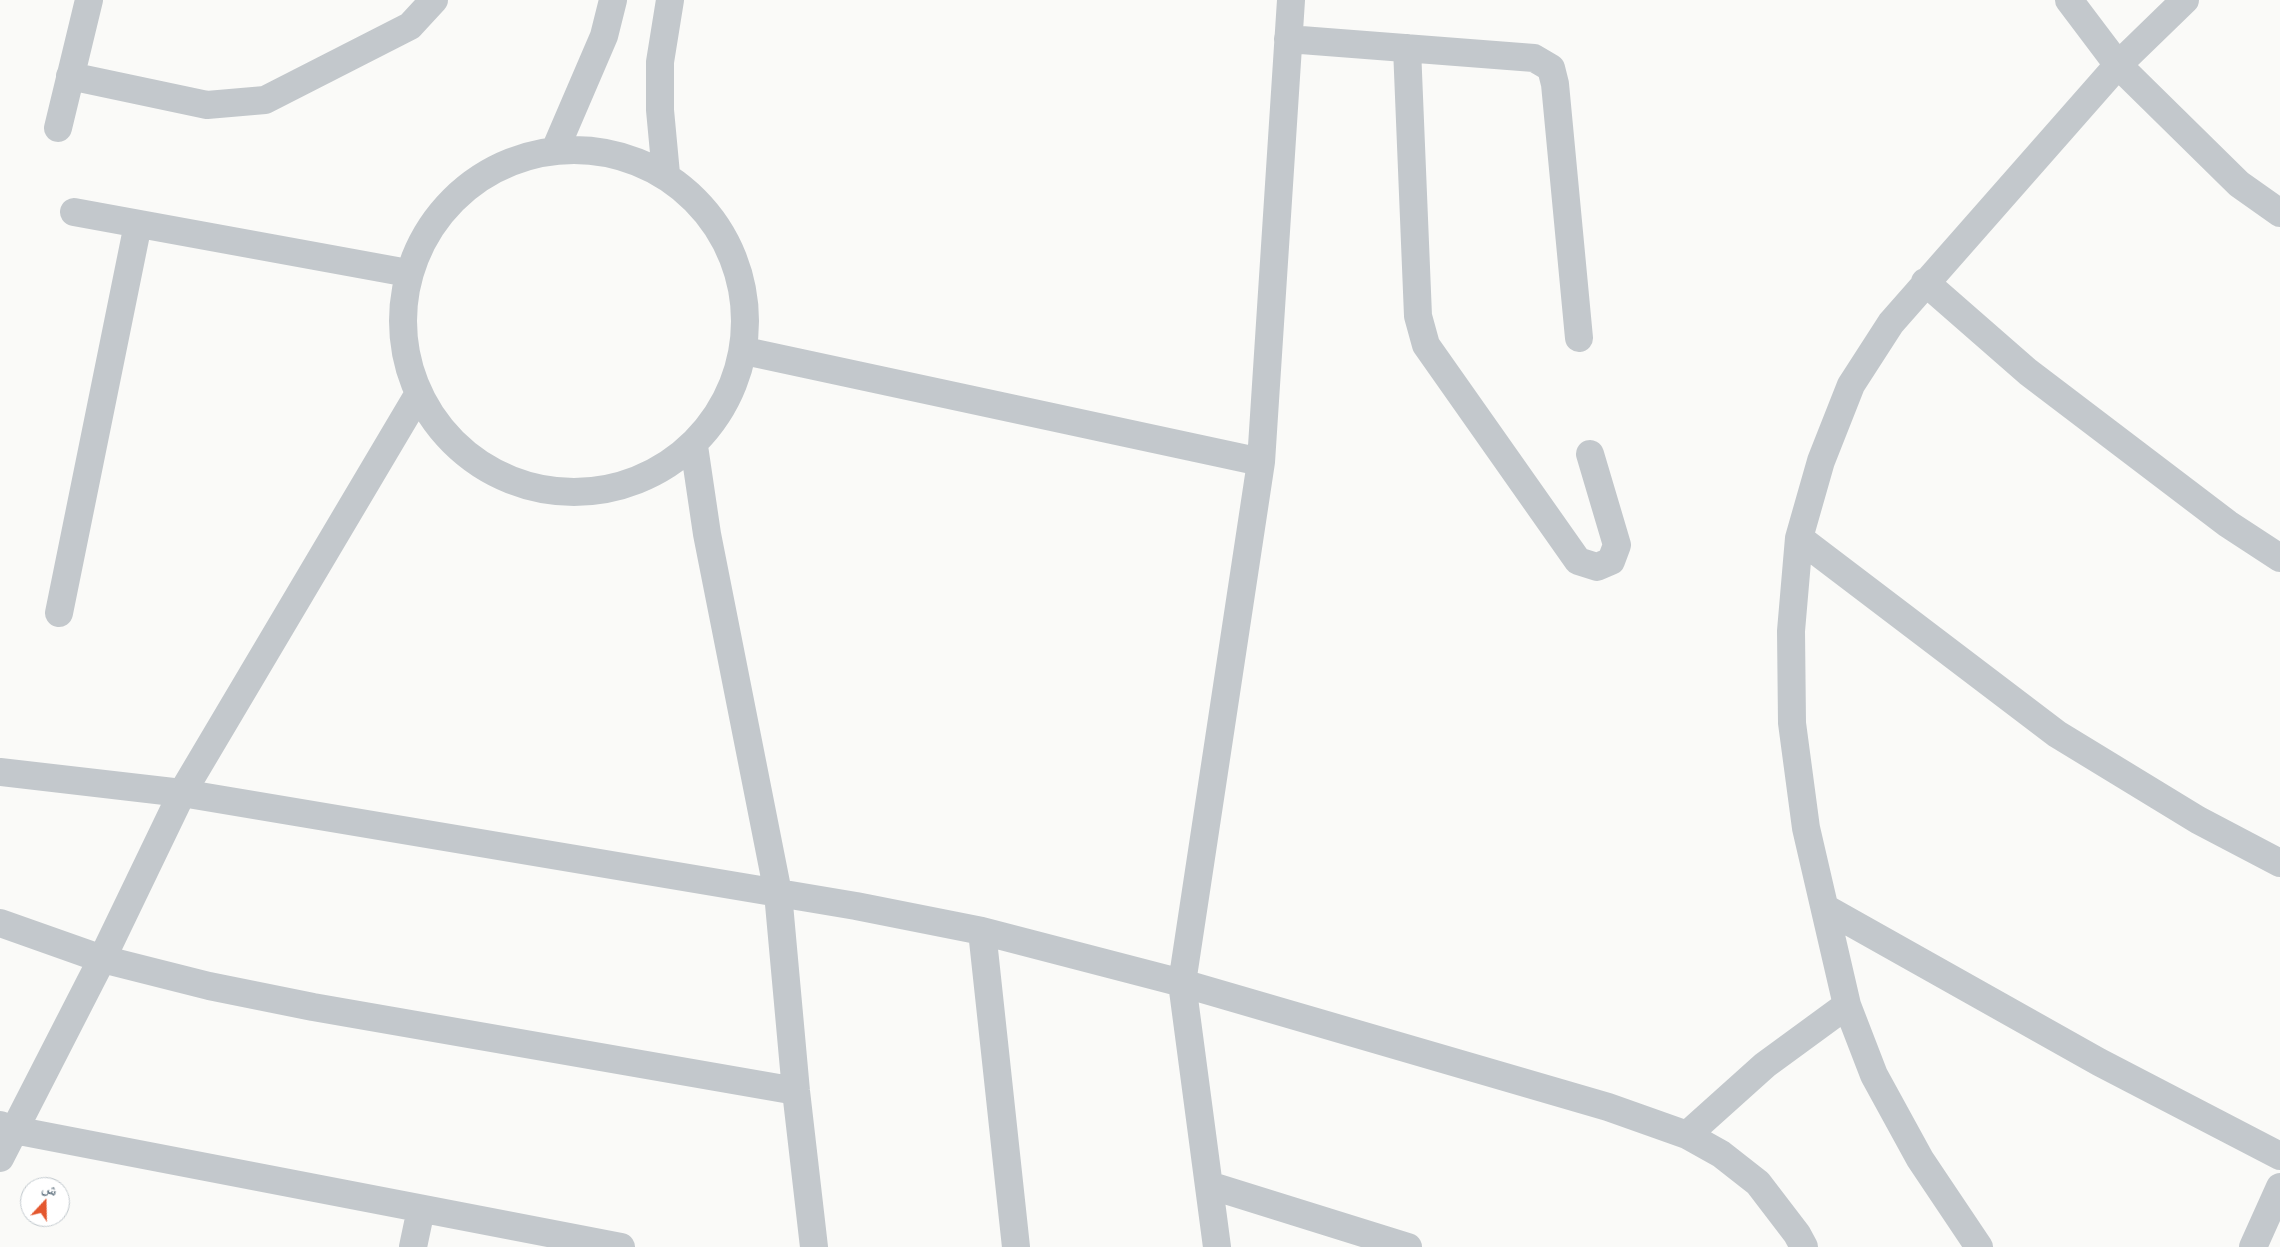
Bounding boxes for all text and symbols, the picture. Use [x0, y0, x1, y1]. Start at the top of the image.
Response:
north arrow [20, 1177, 70, 1227]
text: ش [40, 1178, 60, 1200]

